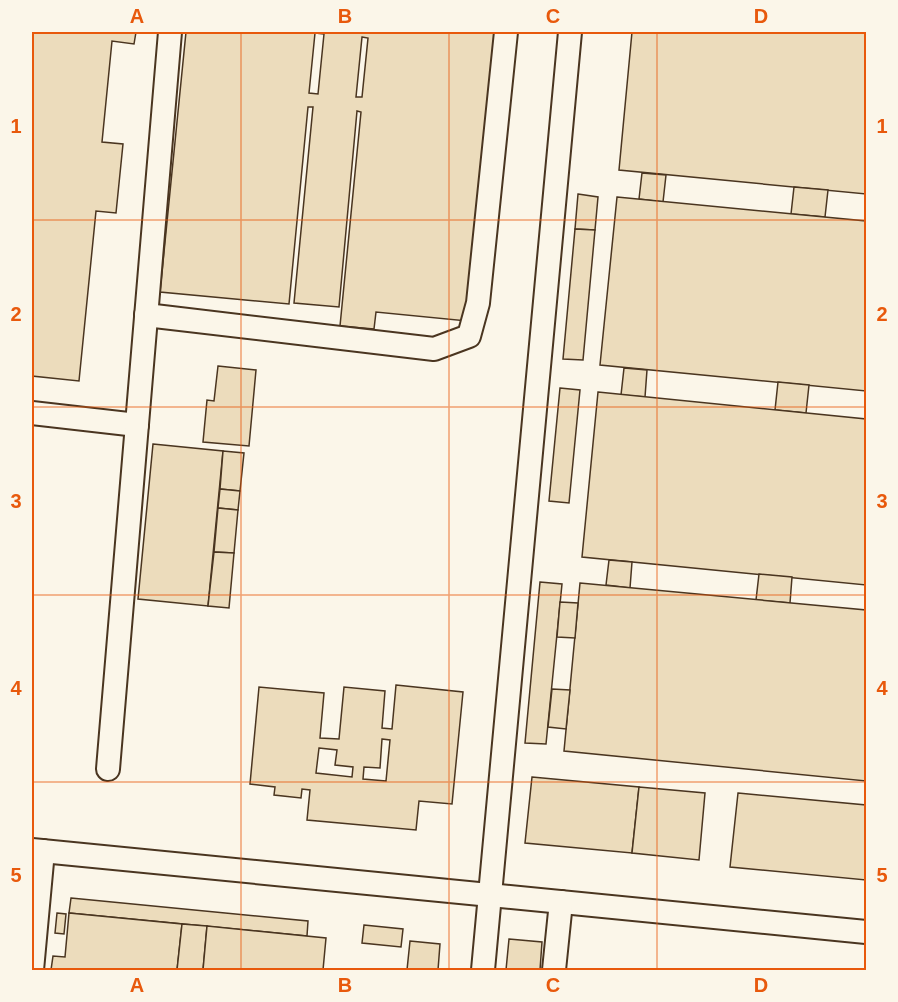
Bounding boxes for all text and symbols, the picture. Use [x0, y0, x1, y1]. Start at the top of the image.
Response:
text: A [130, 5, 144, 27]
text: B [338, 5, 352, 27]
text: C [546, 5, 560, 27]
text: D [754, 5, 768, 27]
text: 1 [10, 115, 22, 137]
text: 1 [876, 115, 888, 137]
text: 2 [10, 303, 22, 325]
text: 2 [876, 303, 888, 325]
text: 3 [10, 490, 22, 512]
text: 3 [876, 490, 888, 512]
text: 4 [10, 677, 22, 699]
text: 4 [876, 677, 888, 699]
text: 5 [10, 864, 22, 886]
text: 5 [876, 864, 888, 886]
text: A [130, 974, 144, 996]
text: B [338, 974, 352, 996]
text: C [546, 974, 560, 996]
text: D [754, 974, 768, 996]

